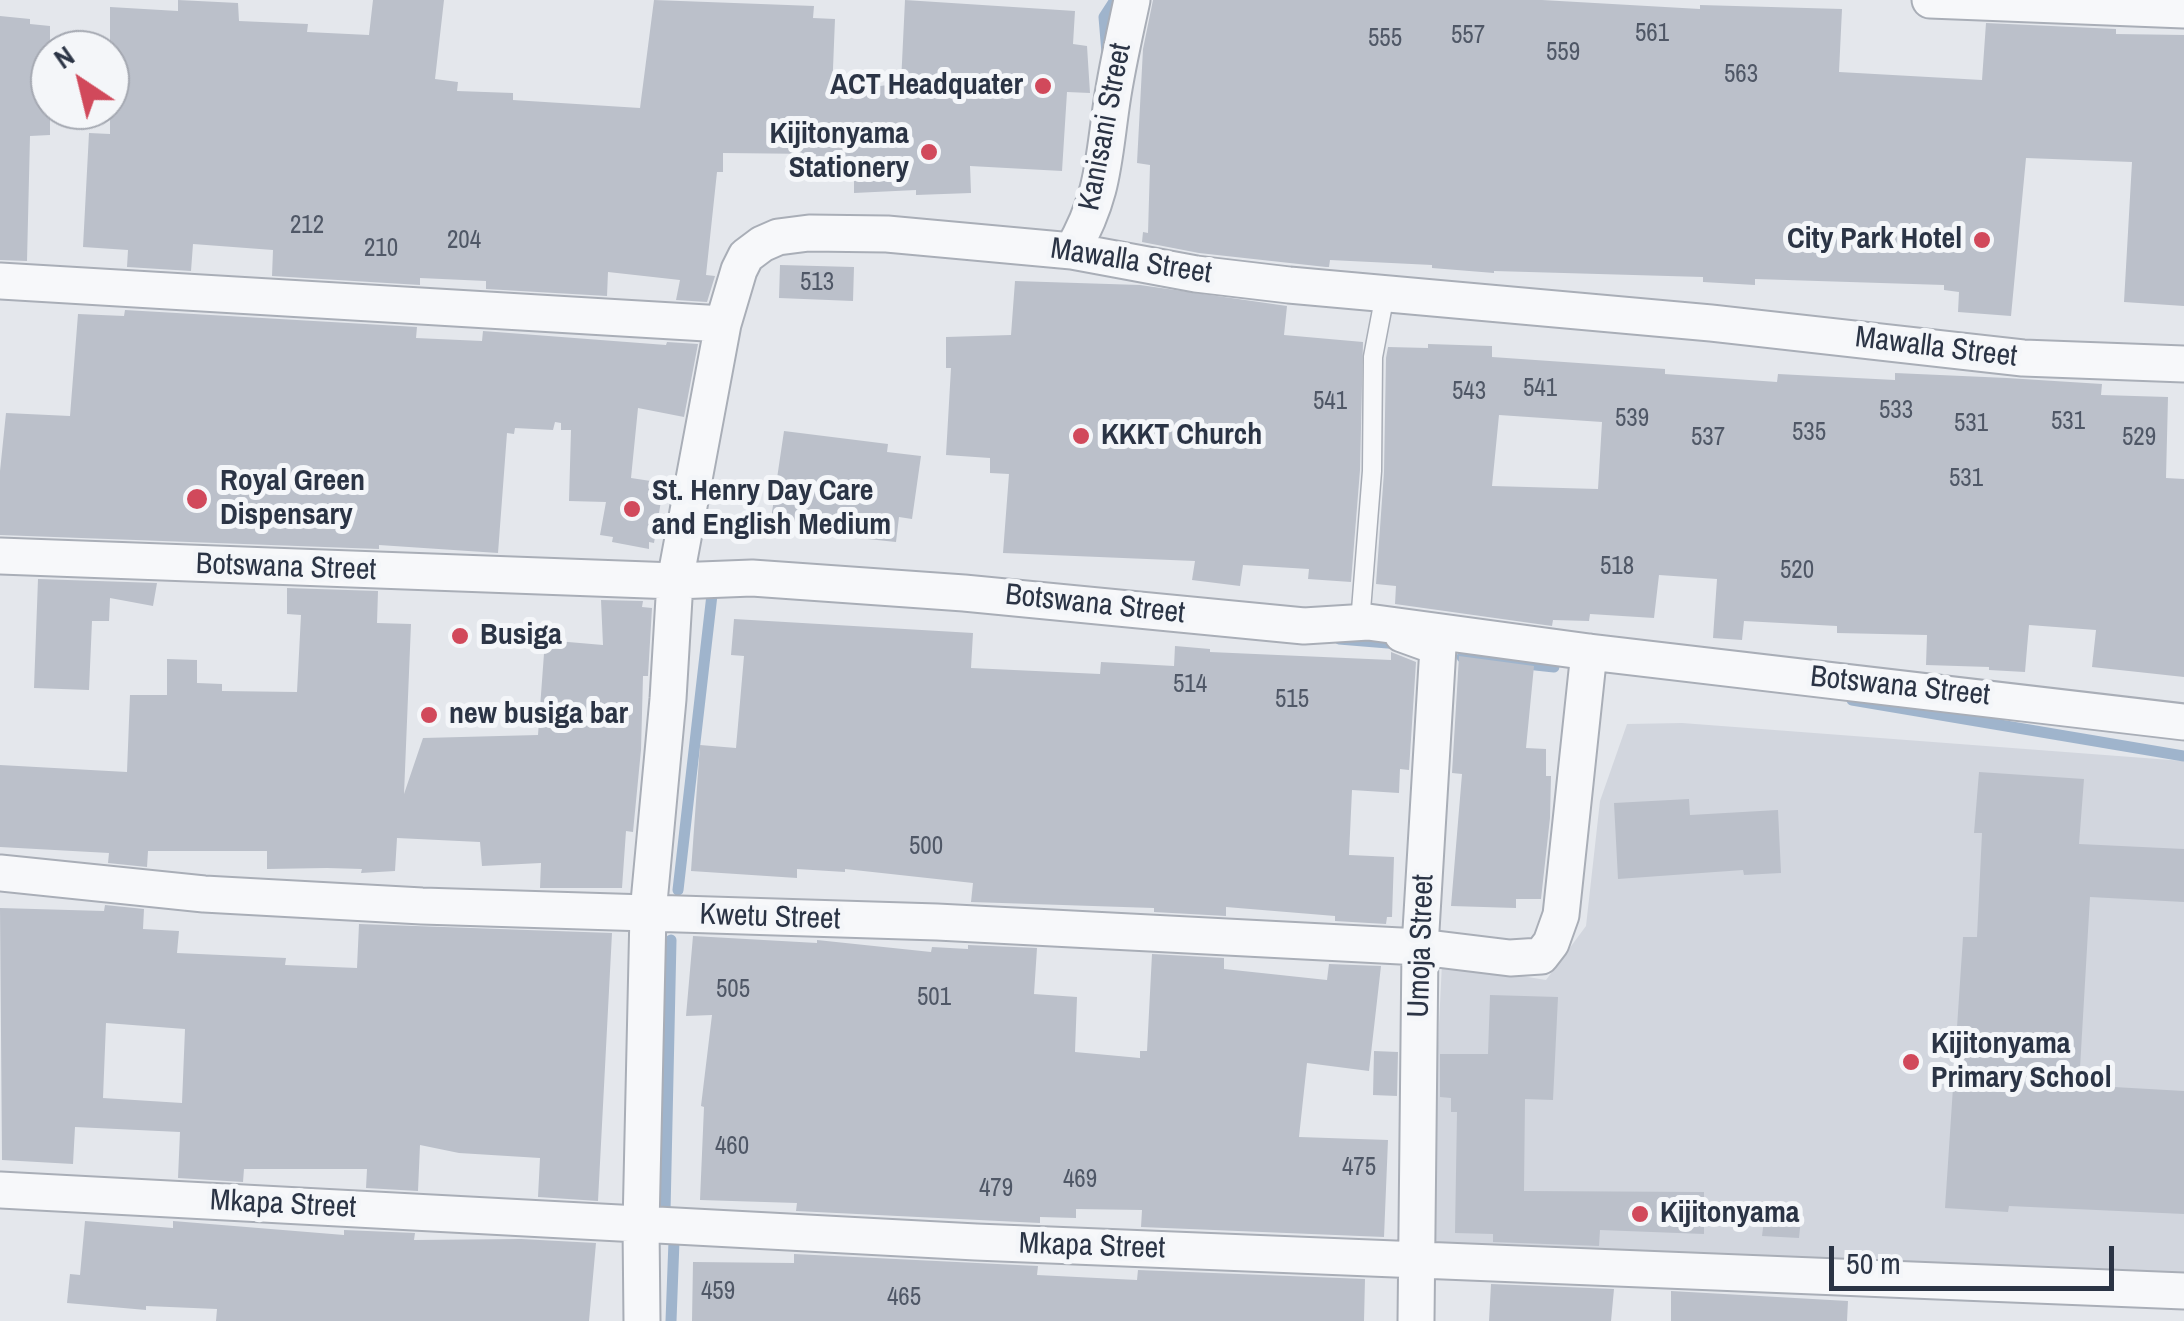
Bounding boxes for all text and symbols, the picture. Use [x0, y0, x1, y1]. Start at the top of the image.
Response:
house number: 561 [1635, 19, 1669, 49]
house number: 557 [1451, 21, 1485, 51]
house number: 555 [1368, 24, 1402, 54]
north arrow [30, 30, 130, 130]
text: N [46, 37, 82, 77]
house number: 559 [1546, 38, 1580, 68]
street label: Kanisani Street [1072, 40, 1140, 214]
house number: 563 [1724, 60, 1758, 90]
place label: ACT Headquater [830, 68, 1023, 104]
marker: ACT Headquater [1032, 75, 1054, 97]
place label: Kijitonyama Stationery [770, 117, 909, 188]
marker: Kijitonyama Stationery [918, 141, 940, 163]
house number: 212 [290, 211, 324, 241]
place label: City Park Hotel [1787, 222, 1962, 258]
house number: 204 [447, 226, 481, 256]
marker: City Park Hotel [1971, 229, 1993, 251]
street label: Mawalla Street [1048, 231, 1214, 293]
house number: 210 [364, 234, 398, 264]
house number: 513 [800, 268, 834, 298]
street label: Mawalla Street [1853, 320, 2019, 376]
house number: 541 [1523, 374, 1557, 404]
house number: 543 [1452, 377, 1486, 407]
house number: 541 [1313, 387, 1347, 417]
house number: 533 [1879, 396, 1913, 426]
house number: 539 [1615, 404, 1649, 434]
house number: 531 [2051, 407, 2085, 437]
house number: 531 [1954, 409, 1988, 439]
place label: KKKT Church [1101, 418, 1262, 454]
house number: 535 [1792, 418, 1826, 448]
house number: 537 [1691, 423, 1725, 453]
house number: 529 [2122, 423, 2156, 453]
marker: KKKT Church [1070, 425, 1092, 447]
place label: Royal Green Dispensary [220, 464, 365, 534]
house number: 531 [1949, 464, 1983, 494]
place label: St. Henry Day Care and English Medium [652, 474, 891, 544]
marker: Royal Green Dispensary [184, 486, 210, 512]
marker: St. Henry Day Care and English Medium [621, 498, 643, 520]
street label: Botswana Street [195, 547, 377, 589]
house number: 518 [1600, 552, 1634, 582]
house number: 520 [1780, 556, 1814, 586]
street label: Botswana Street [1003, 578, 1187, 632]
place label: Busiga [480, 618, 562, 654]
marker: Busiga [449, 625, 471, 647]
street label: Botswana Street [1808, 660, 1992, 714]
house number: 514 [1173, 670, 1207, 700]
house number: 515 [1275, 685, 1309, 715]
place label: new busiga bar [449, 697, 628, 733]
marker: new busiga bar [418, 704, 440, 726]
house number: 500 [909, 832, 943, 862]
street label: Umoja Street [1402, 874, 1442, 1018]
street label: Kwetu Street [699, 898, 841, 938]
house number: 505 [716, 975, 750, 1005]
house number: 501 [917, 983, 951, 1013]
place label: Kijitonyama Primary School [1931, 1027, 2111, 1098]
marker: Kijitonyama Primary School [1900, 1051, 1922, 1073]
house number: 460 [715, 1132, 749, 1162]
house number: 475 [1342, 1153, 1376, 1183]
house number: 469 [1063, 1165, 1097, 1195]
house number: 479 [979, 1174, 1013, 1204]
street label: Mkapa Street [209, 1183, 357, 1227]
place label: Kijitonyama [1660, 1196, 1799, 1232]
marker: Kijitonyama [1629, 1203, 1651, 1225]
street label: Mkapa Street [1018, 1226, 1166, 1268]
scale bar [1834, 1226, 2119, 1288]
text: 50 m [1846, 1243, 1901, 1283]
house number: 459 [701, 1277, 735, 1307]
house number: 465 [887, 1283, 921, 1313]

